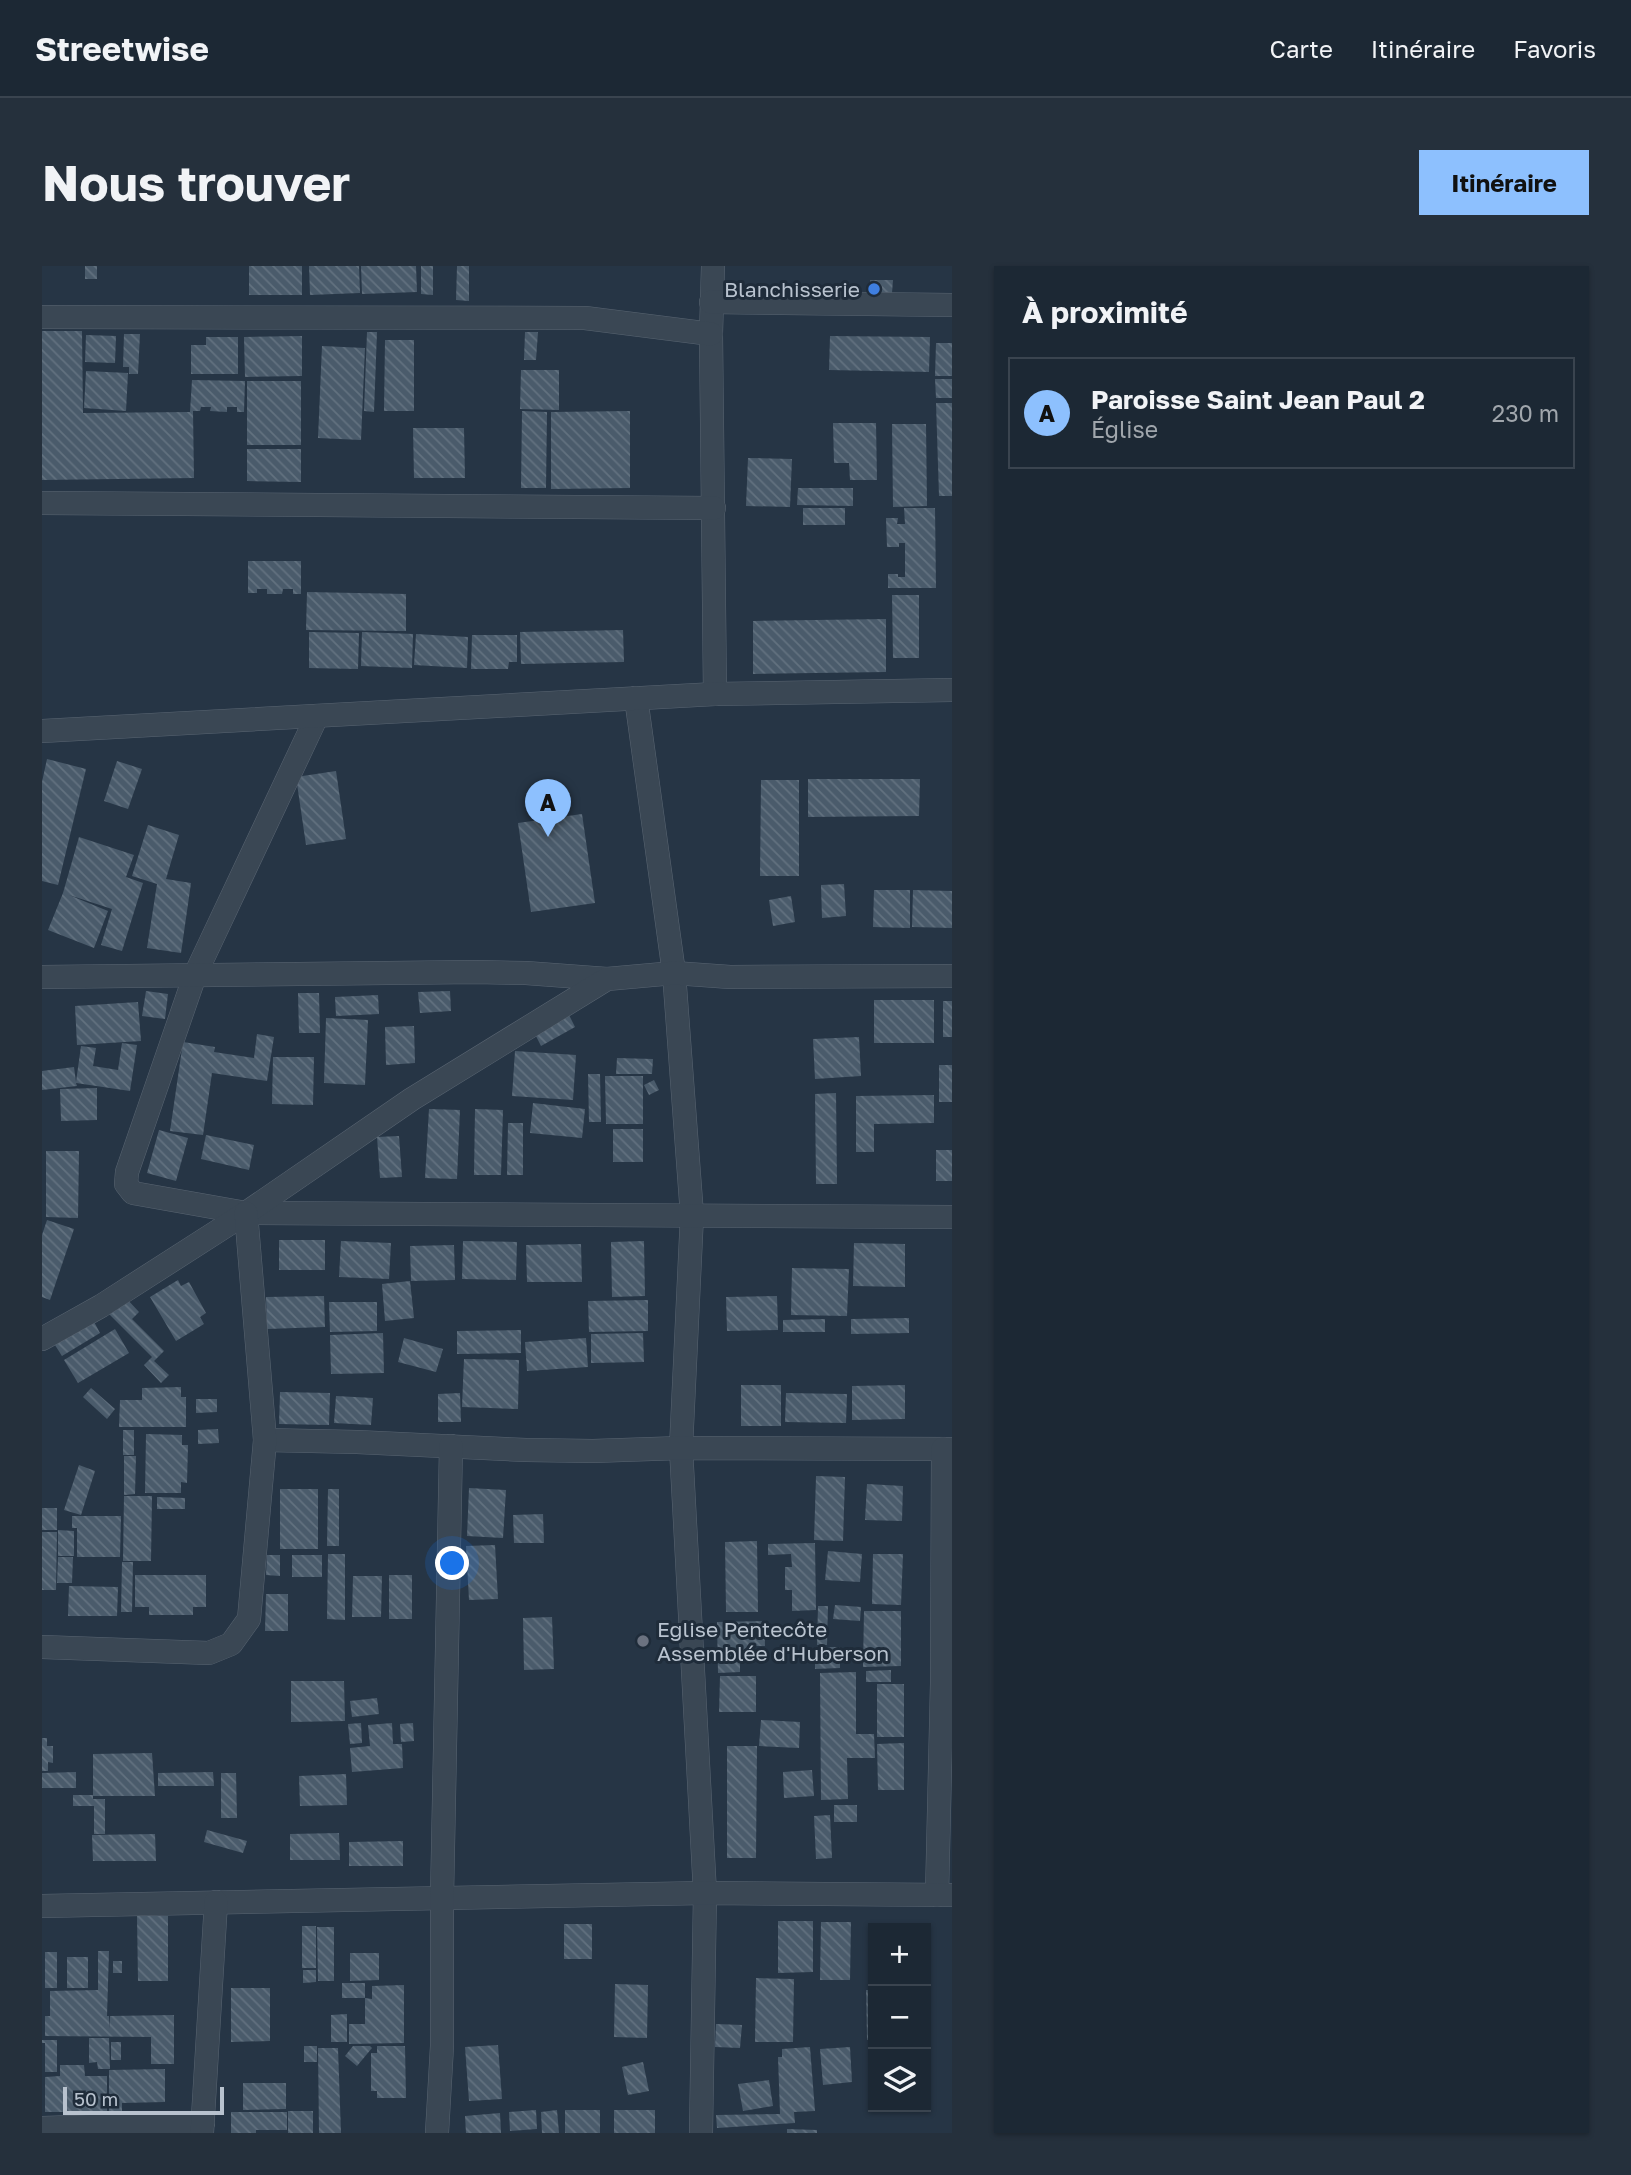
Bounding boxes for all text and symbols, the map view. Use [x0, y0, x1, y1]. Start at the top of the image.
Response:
text: Streetwise [35, 29, 209, 68]
text: Carte [1270, 34, 1333, 63]
text: Itinéraire [1371, 34, 1475, 63]
text: Favoris [1513, 34, 1596, 63]
button: Itinéraire [1419, 150, 1589, 215]
text: Nous trouver [42, 153, 350, 212]
place label: Blanchisserie [724, 276, 860, 302]
marker: Blanchisserie [866, 281, 882, 297]
text: À proximité [1022, 294, 1188, 330]
text: Paroisse Saint Jean Paul 2 [1091, 384, 1425, 415]
text: A [1039, 399, 1055, 427]
text: 230 m [1492, 399, 1559, 427]
text: Église [1091, 415, 1158, 443]
pin: A [525, 779, 571, 837]
your location [435, 1546, 469, 1580]
place label: Eglise Pentecôte Assemblée d'Huberson [657, 1616, 889, 1666]
marker: Eglise Pentecôte Assemblée d'Huberson [635, 1633, 651, 1649]
map controls [868, 1923, 931, 2112]
button: + [868, 1923, 931, 1986]
button: − [868, 1986, 931, 2049]
button: layers [868, 2049, 931, 2112]
scale bar [63, 2084, 224, 2116]
text: 50 m [74, 2087, 118, 2110]

